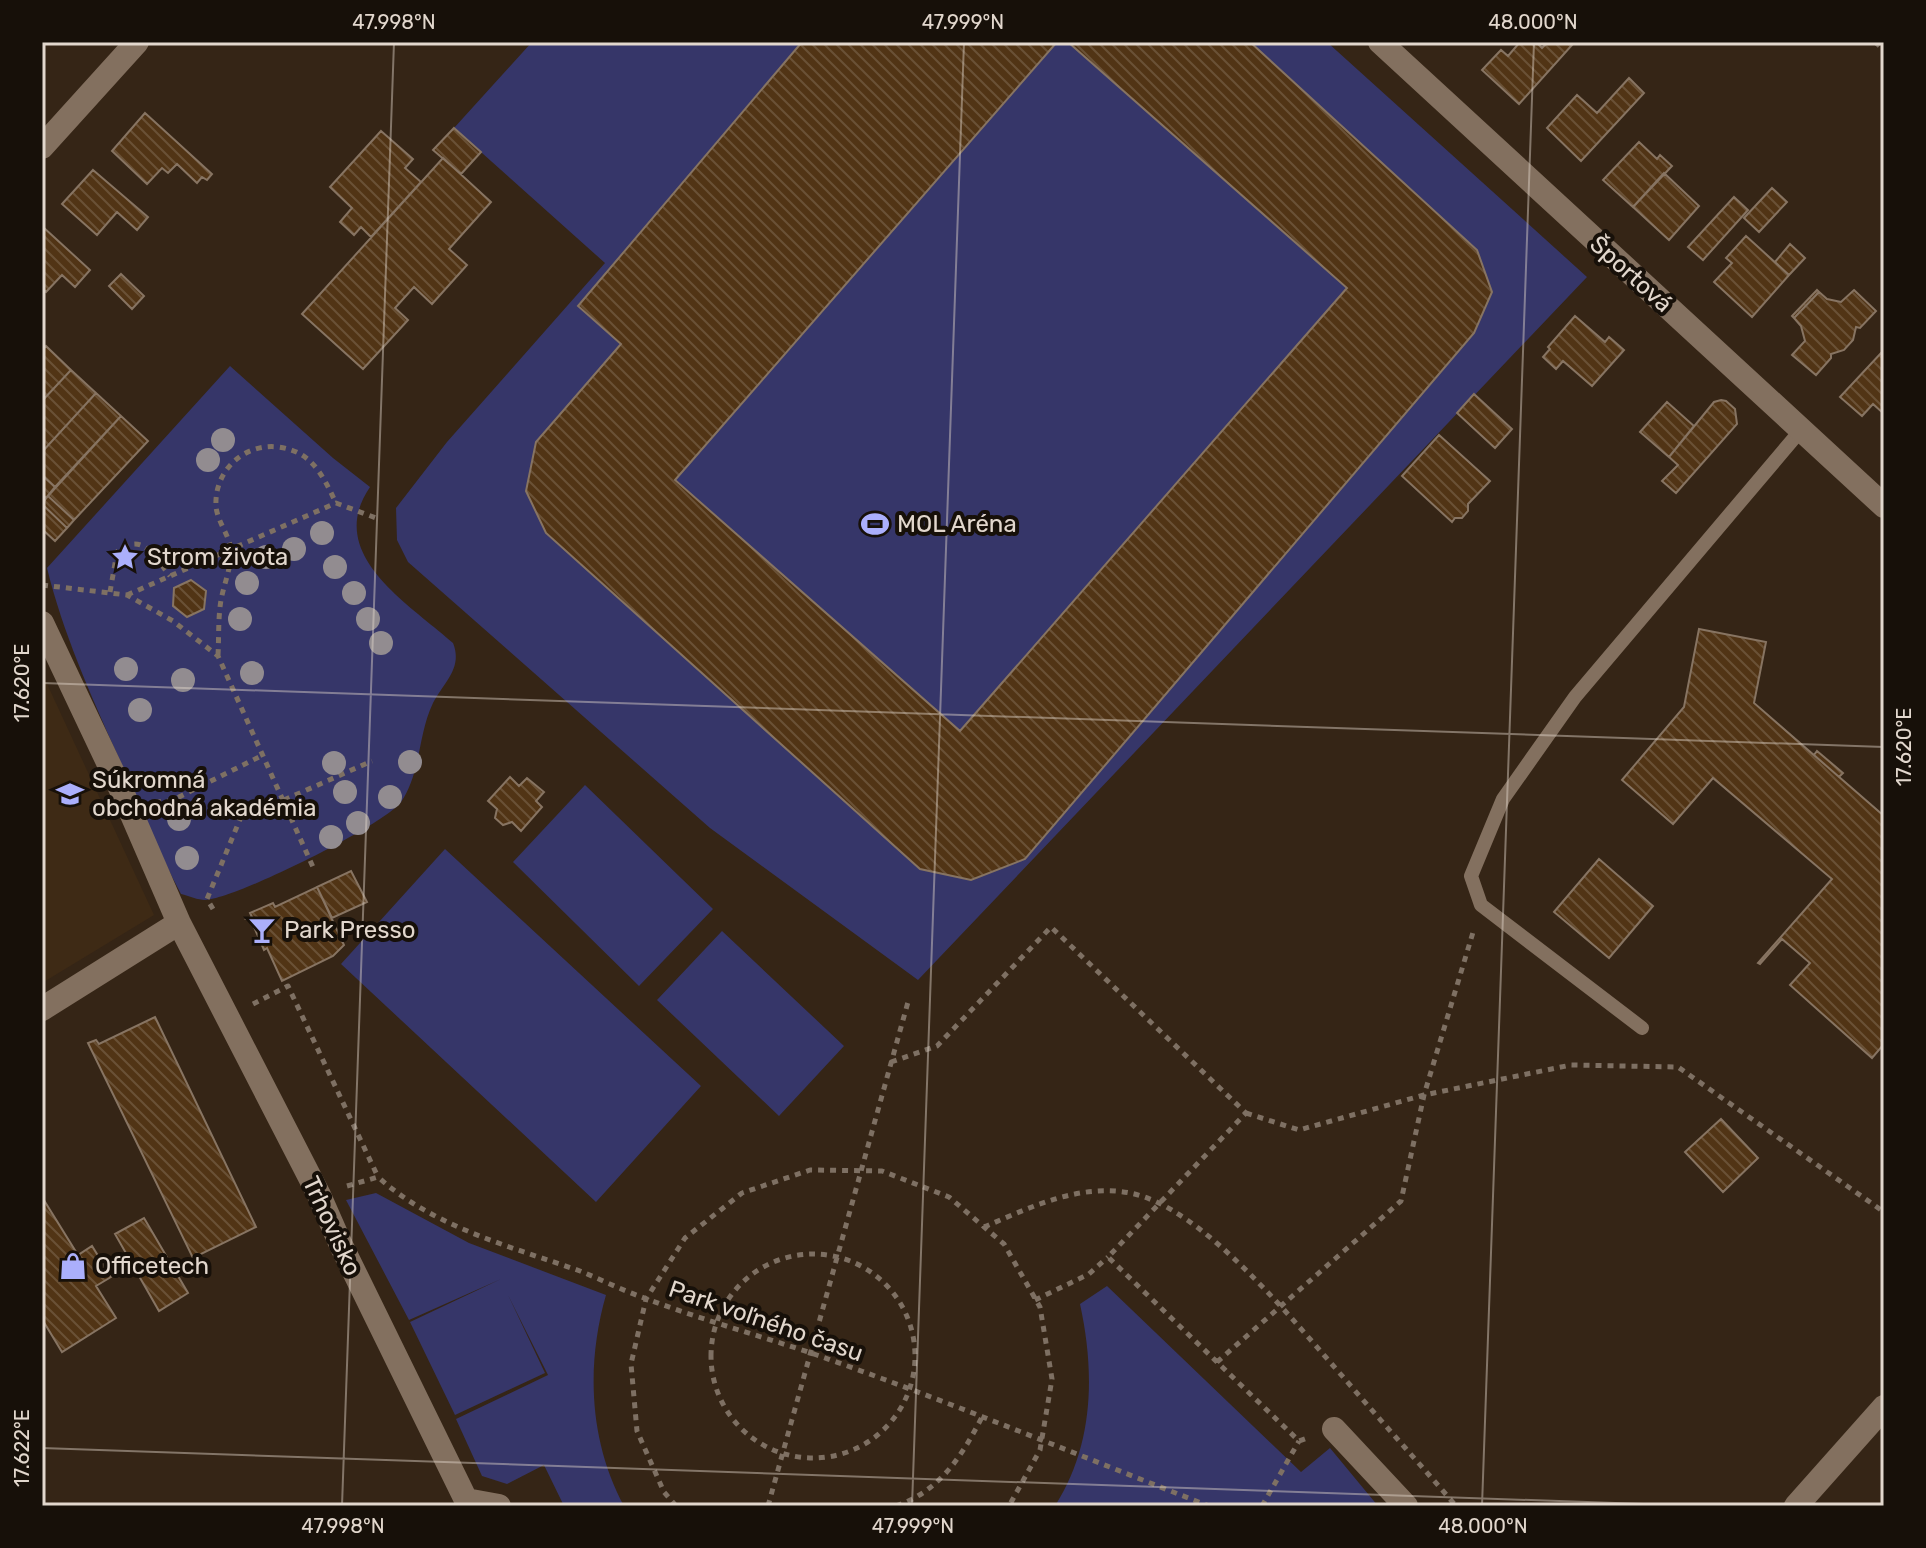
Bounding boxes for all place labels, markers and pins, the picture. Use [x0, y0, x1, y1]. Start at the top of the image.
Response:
sports icon: MOL Aréna [860, 509, 890, 539]
place label: MOL Aréna [897, 510, 1017, 538]
place icon: Strom života [110, 542, 140, 572]
place label: Strom života [147, 543, 288, 571]
place label: Súkromná obchodná akadémia [92, 766, 316, 822]
school or university icon: Súkromná obchodná akadémia [55, 779, 85, 809]
bar icon: Park Presso [247, 915, 277, 945]
place label: Park Presso [284, 916, 416, 944]
shop icon: Officetech [58, 1251, 88, 1281]
place label: Officetech [95, 1252, 209, 1280]

